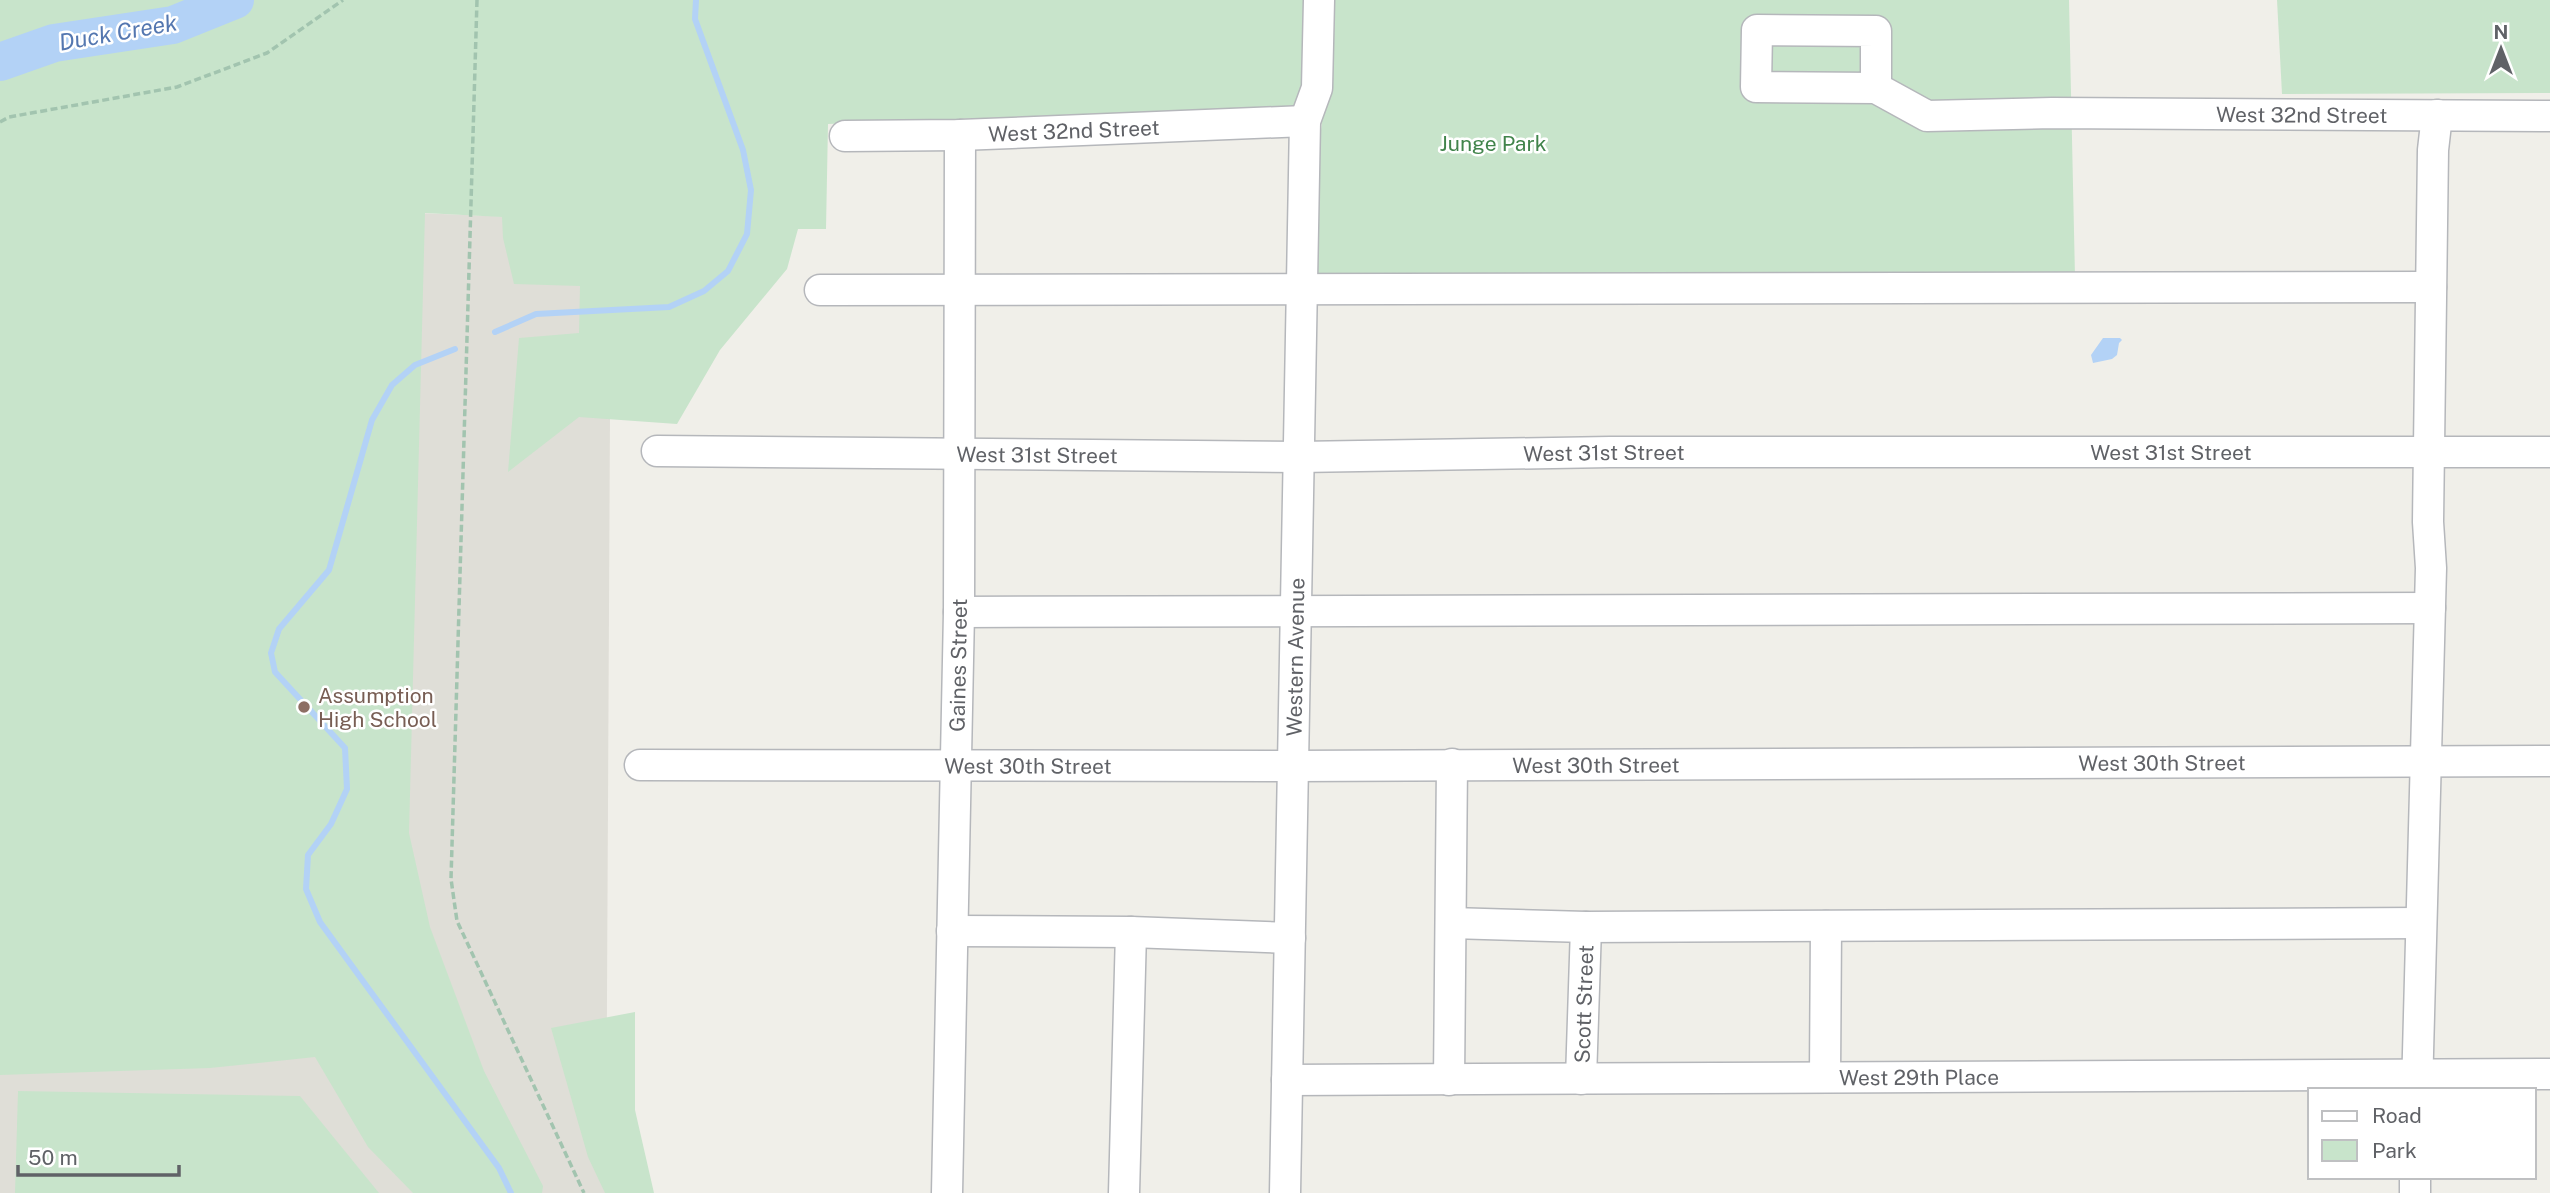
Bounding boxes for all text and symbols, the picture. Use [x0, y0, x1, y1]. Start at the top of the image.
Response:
water label: Duck Creek [57, 8, 180, 56]
north arrow [2466, 14, 2536, 84]
text: N [2494, 21, 2508, 43]
street label: West 32nd Street [2216, 101, 2388, 128]
street label: West 32nd Street [988, 114, 1160, 146]
park label: Junge Park [1440, 131, 1547, 156]
street label: West 31st Street [1523, 440, 1685, 466]
street label: West 31st Street [2090, 440, 2252, 465]
street label: West 31st Street [956, 441, 1118, 468]
street label: Western Avenue [1281, 578, 1309, 737]
street label: Gaines Street [944, 598, 972, 732]
place label: Assumption High School [318, 683, 437, 732]
marker: Assumption High School [296, 699, 312, 715]
street label: West 30th Street [2078, 750, 2246, 775]
street label: West 30th Street [1512, 752, 1680, 778]
street label: West 30th Street [944, 753, 1112, 778]
street label: Scott Street [1569, 944, 1598, 1064]
street label: West 29th Place [1839, 1064, 1999, 1090]
legend [2308, 1088, 2536, 1179]
text: Road [2372, 1103, 2422, 1128]
scale bar [18, 1134, 178, 1178]
text: Park [2372, 1138, 2417, 1163]
text: 50 m [28, 1145, 78, 1170]

